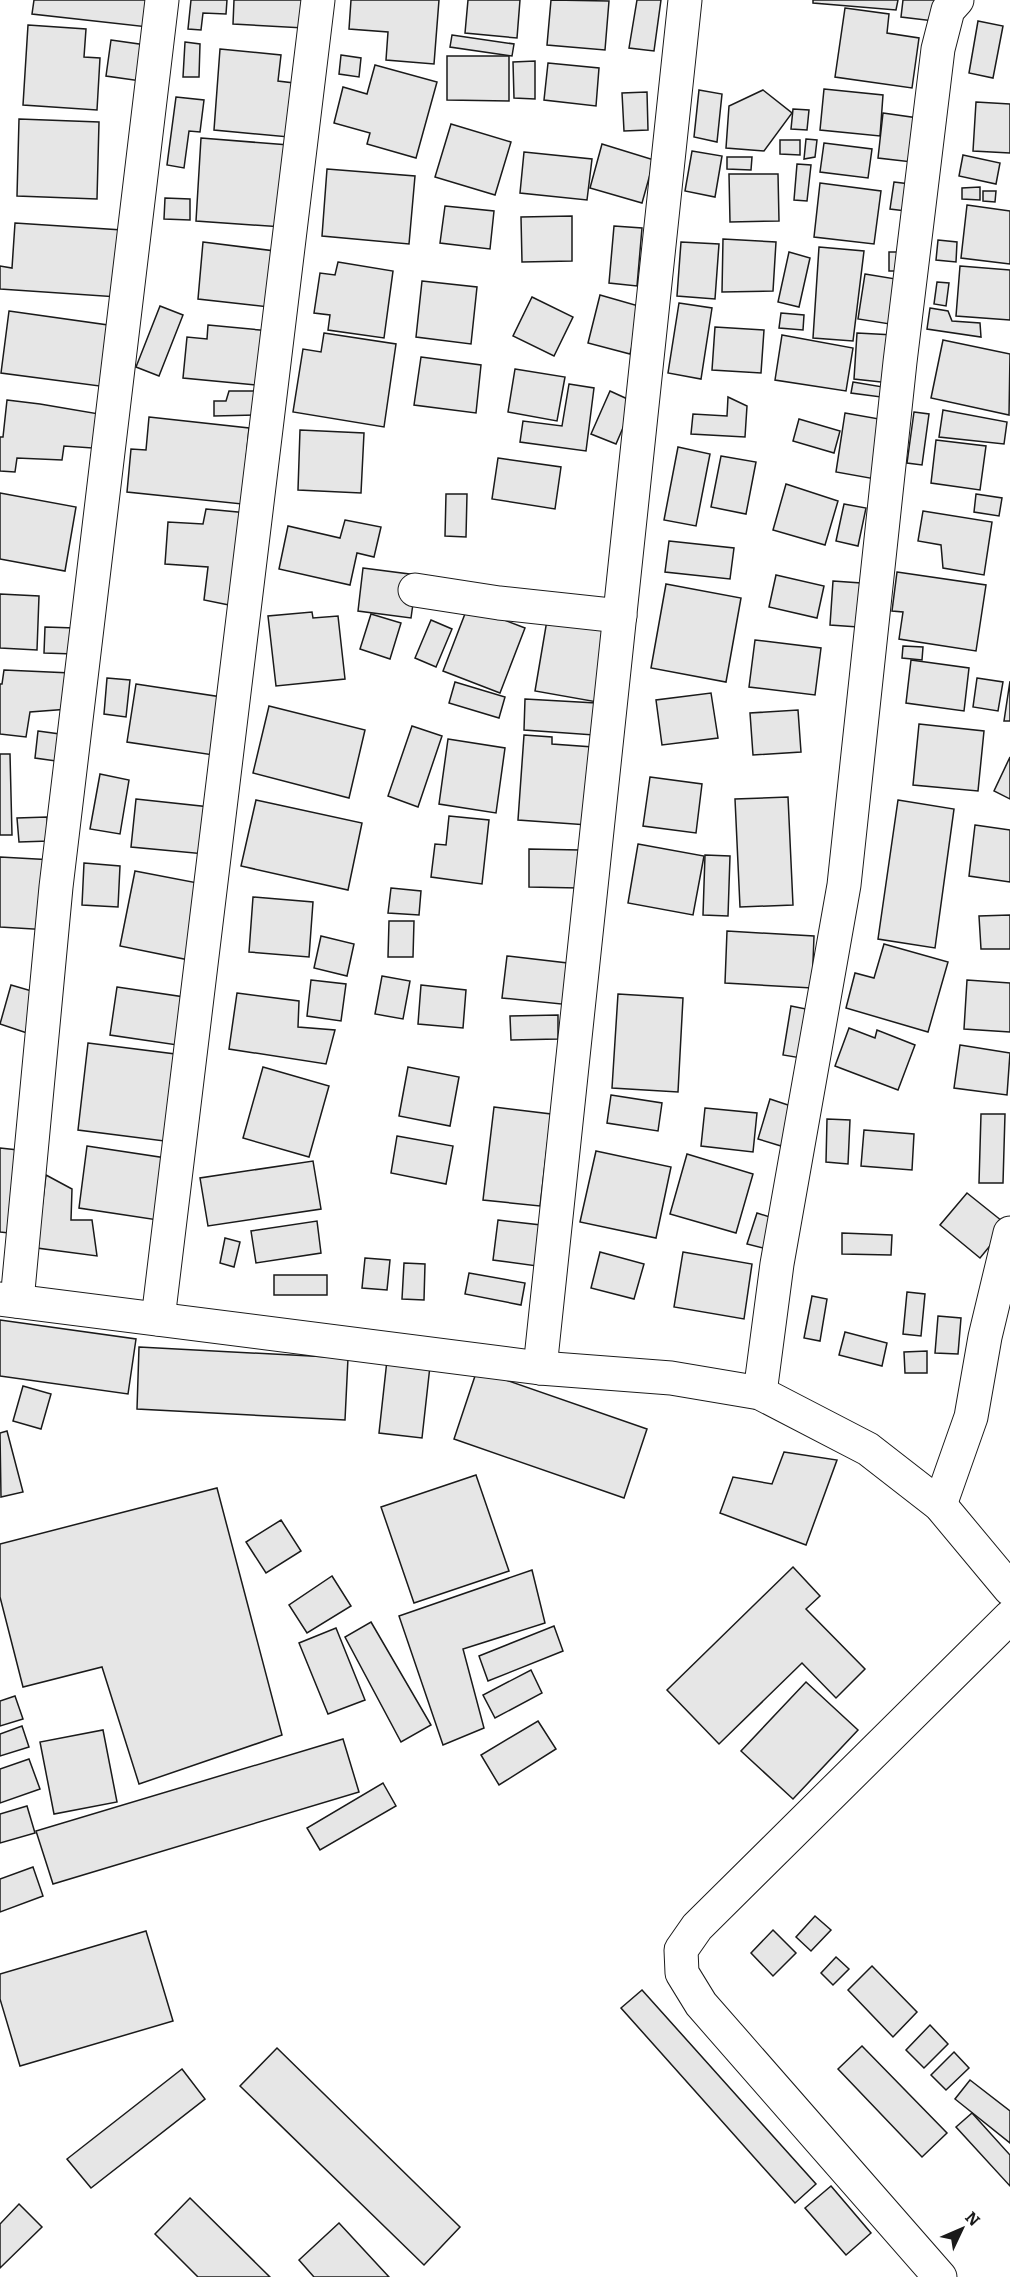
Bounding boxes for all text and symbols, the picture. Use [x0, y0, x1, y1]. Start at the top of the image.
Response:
north arrow [932, 2199, 992, 2259]
text: N [961, 2208, 984, 2230]

